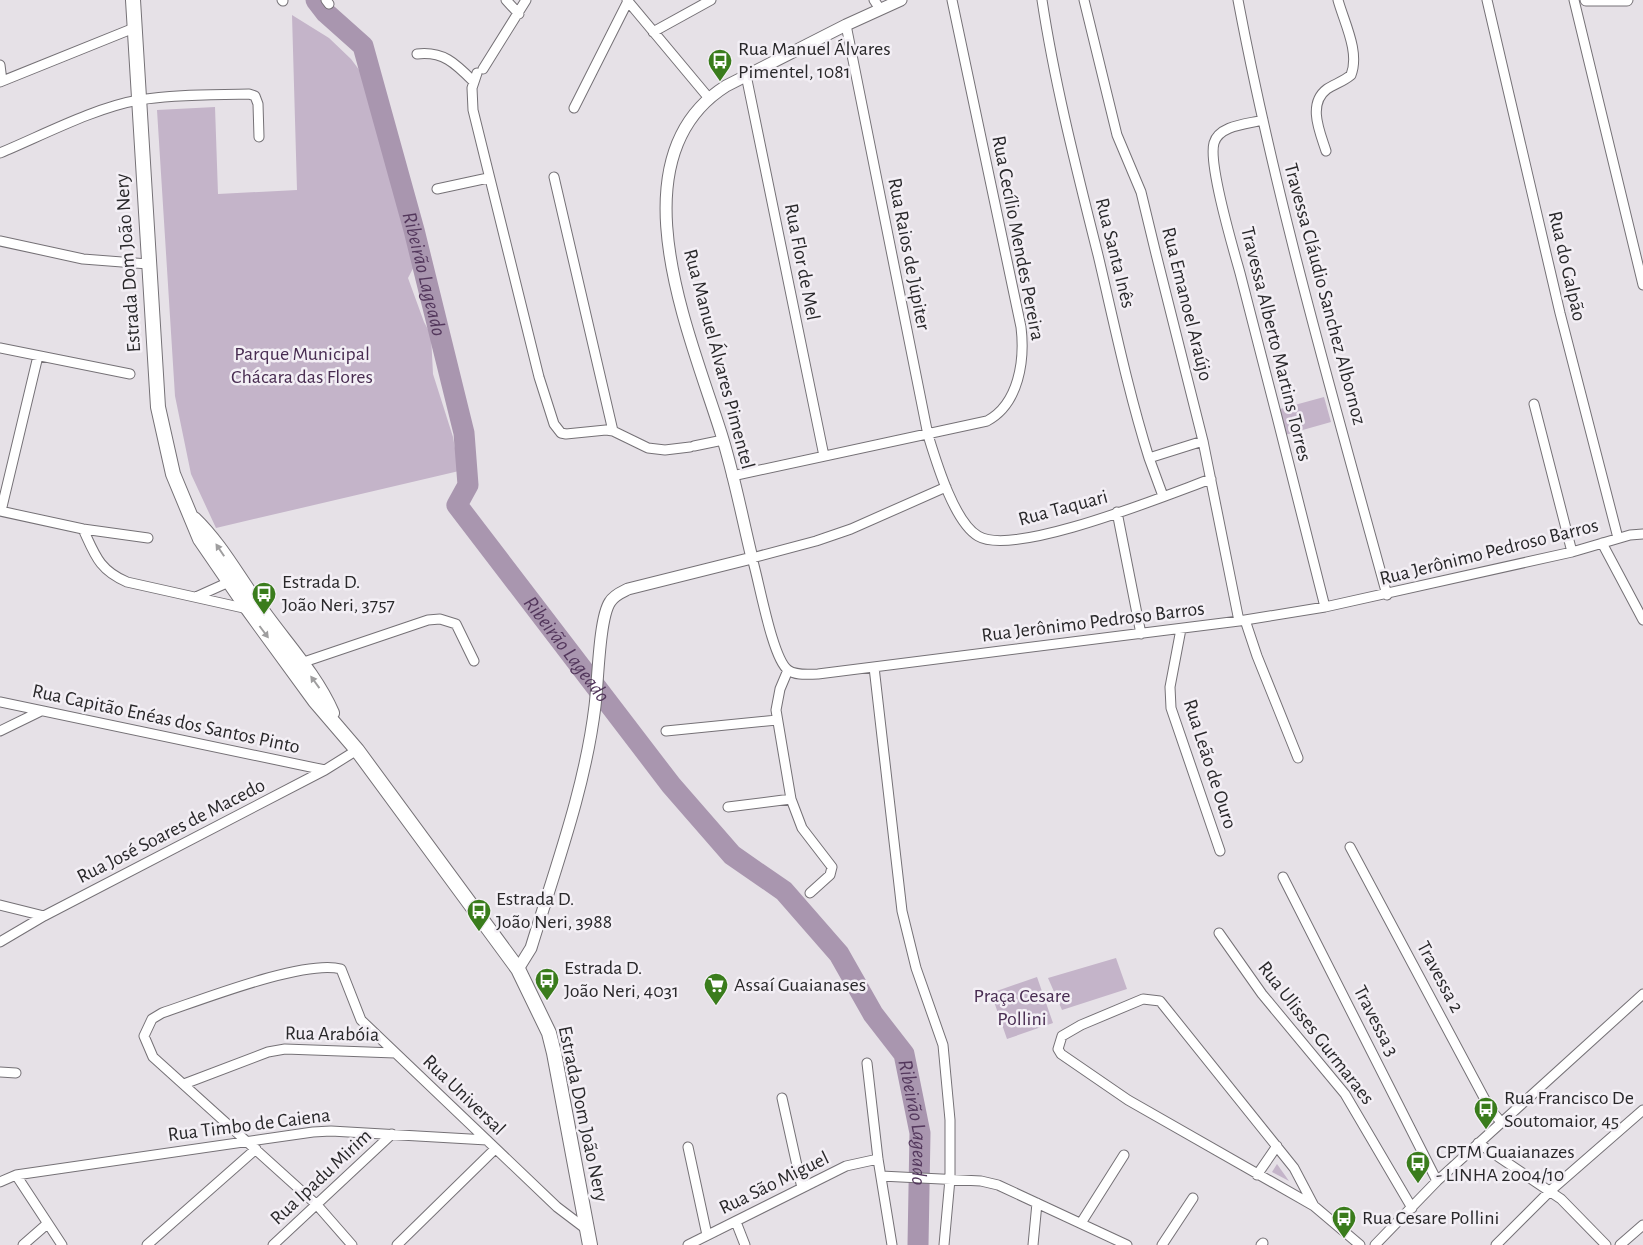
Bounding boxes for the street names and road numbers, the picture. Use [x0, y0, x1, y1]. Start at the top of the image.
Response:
street label: Rua Cecílio Mendes Pereira [988, 134, 1048, 342]
street label: Travessa Cláudio Sanchez Albornoz [1280, 161, 1370, 427]
street label: Estrada Dom João Nery [112, 172, 144, 353]
street label: Rua Raios de Júpiter [884, 176, 934, 332]
street label: Rua Santa Inês [1092, 196, 1138, 310]
street label: Rua Flor de Mel [781, 202, 823, 322]
street label: Rua do Galpão [1545, 209, 1589, 323]
street label: Rua Emanoel Araújo [1158, 225, 1216, 383]
street label: Travessa Alberto Martins Torres [1237, 225, 1315, 463]
street label: Rua Manuel Álvares Pimentel [680, 246, 759, 471]
street label: Rua Taquari [1016, 486, 1110, 530]
street label: Rua Jerônimo Pedroso Barros [1378, 515, 1600, 589]
street label: Rua Jerônimo Pedroso Barros [980, 598, 1206, 646]
street label: Rua Capitão Enéas dos Santos Pinto [30, 681, 302, 757]
street label: Rua Leão de Ouro [1180, 697, 1240, 831]
street label: Rua José Soares de Macedo [74, 775, 268, 887]
street label: Travessa 2 [1413, 938, 1467, 1016]
street label: Rua Ulisses Gurmaraes [1254, 958, 1378, 1108]
street label: Travessa 3 [1350, 982, 1402, 1060]
street label: Rua Arabóia [285, 1023, 379, 1045]
street label: Estrada Dom João Nery [555, 1024, 612, 1204]
street label: Rua Universal [419, 1051, 509, 1139]
street label: Rua Timbo de Caiena [167, 1105, 331, 1145]
street label: Rua Ipadu Mirim [267, 1125, 375, 1229]
street label: Rua São Miguel [716, 1148, 832, 1218]

